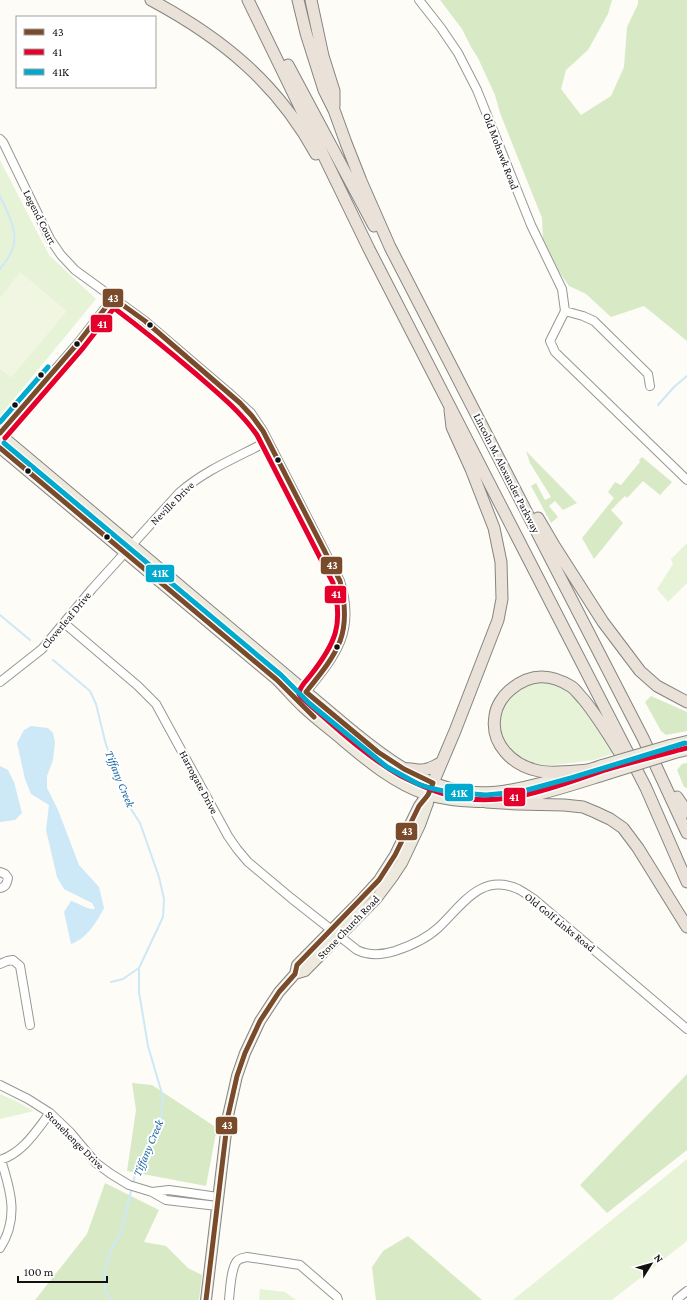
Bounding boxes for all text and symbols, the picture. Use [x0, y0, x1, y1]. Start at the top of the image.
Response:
legend [16, 16, 156, 88]
text: 43 [52, 25, 64, 39]
text: 41 [52, 45, 62, 59]
text: 41K [52, 65, 69, 79]
street label: Old Mohawk Road [481, 111, 521, 191]
street label: Legend Court [20, 188, 59, 247]
line badge: 43 [102, 288, 124, 308]
text: 43 [107, 292, 119, 304]
line badge: 41 [90, 314, 113, 333]
text: 41 [97, 318, 107, 330]
unlabelled marker [145, 320, 155, 330]
unlabelled marker [72, 339, 82, 349]
unlabelled marker [36, 370, 46, 380]
unlabelled marker [10, 400, 20, 410]
street label: Lincoln M. Alexander Parkway [471, 411, 543, 536]
unlabelled marker [273, 455, 283, 465]
unlabelled marker [23, 466, 33, 476]
street label: Neville Drive [148, 479, 196, 527]
unlabelled marker [102, 532, 112, 542]
line badge: 43 [320, 556, 343, 575]
text: 43 [326, 559, 338, 571]
line badge: 41K [145, 564, 175, 583]
text: 41K [151, 567, 170, 579]
line badge: 41 [324, 585, 347, 604]
text: 41 [331, 588, 341, 600]
street label: Cloverleaf Drive [39, 589, 93, 651]
unlabelled marker [332, 642, 342, 652]
street label: Harrogate Drive [176, 748, 221, 816]
water label: Tiffany Creek [102, 749, 138, 810]
line badge: 41K [444, 783, 474, 802]
text: 41K [450, 787, 469, 799]
line badge: 41 [503, 787, 526, 807]
text: 41 [509, 791, 519, 803]
line badge: 43 [395, 822, 418, 841]
text: 43 [401, 825, 413, 837]
street label: Old Golf Links Road [522, 890, 598, 954]
street label: Stone Church Road [315, 893, 382, 961]
street label: Stonehenge Drive [43, 1108, 107, 1173]
line badge: 43 [215, 1116, 238, 1135]
water label: Tiffany Creek [130, 1117, 166, 1178]
text: 43 [221, 1119, 233, 1131]
north arrow [631, 1244, 671, 1284]
text: N [652, 1251, 666, 1265]
scale bar [18, 1258, 107, 1284]
text: 100 m [24, 1265, 54, 1279]

